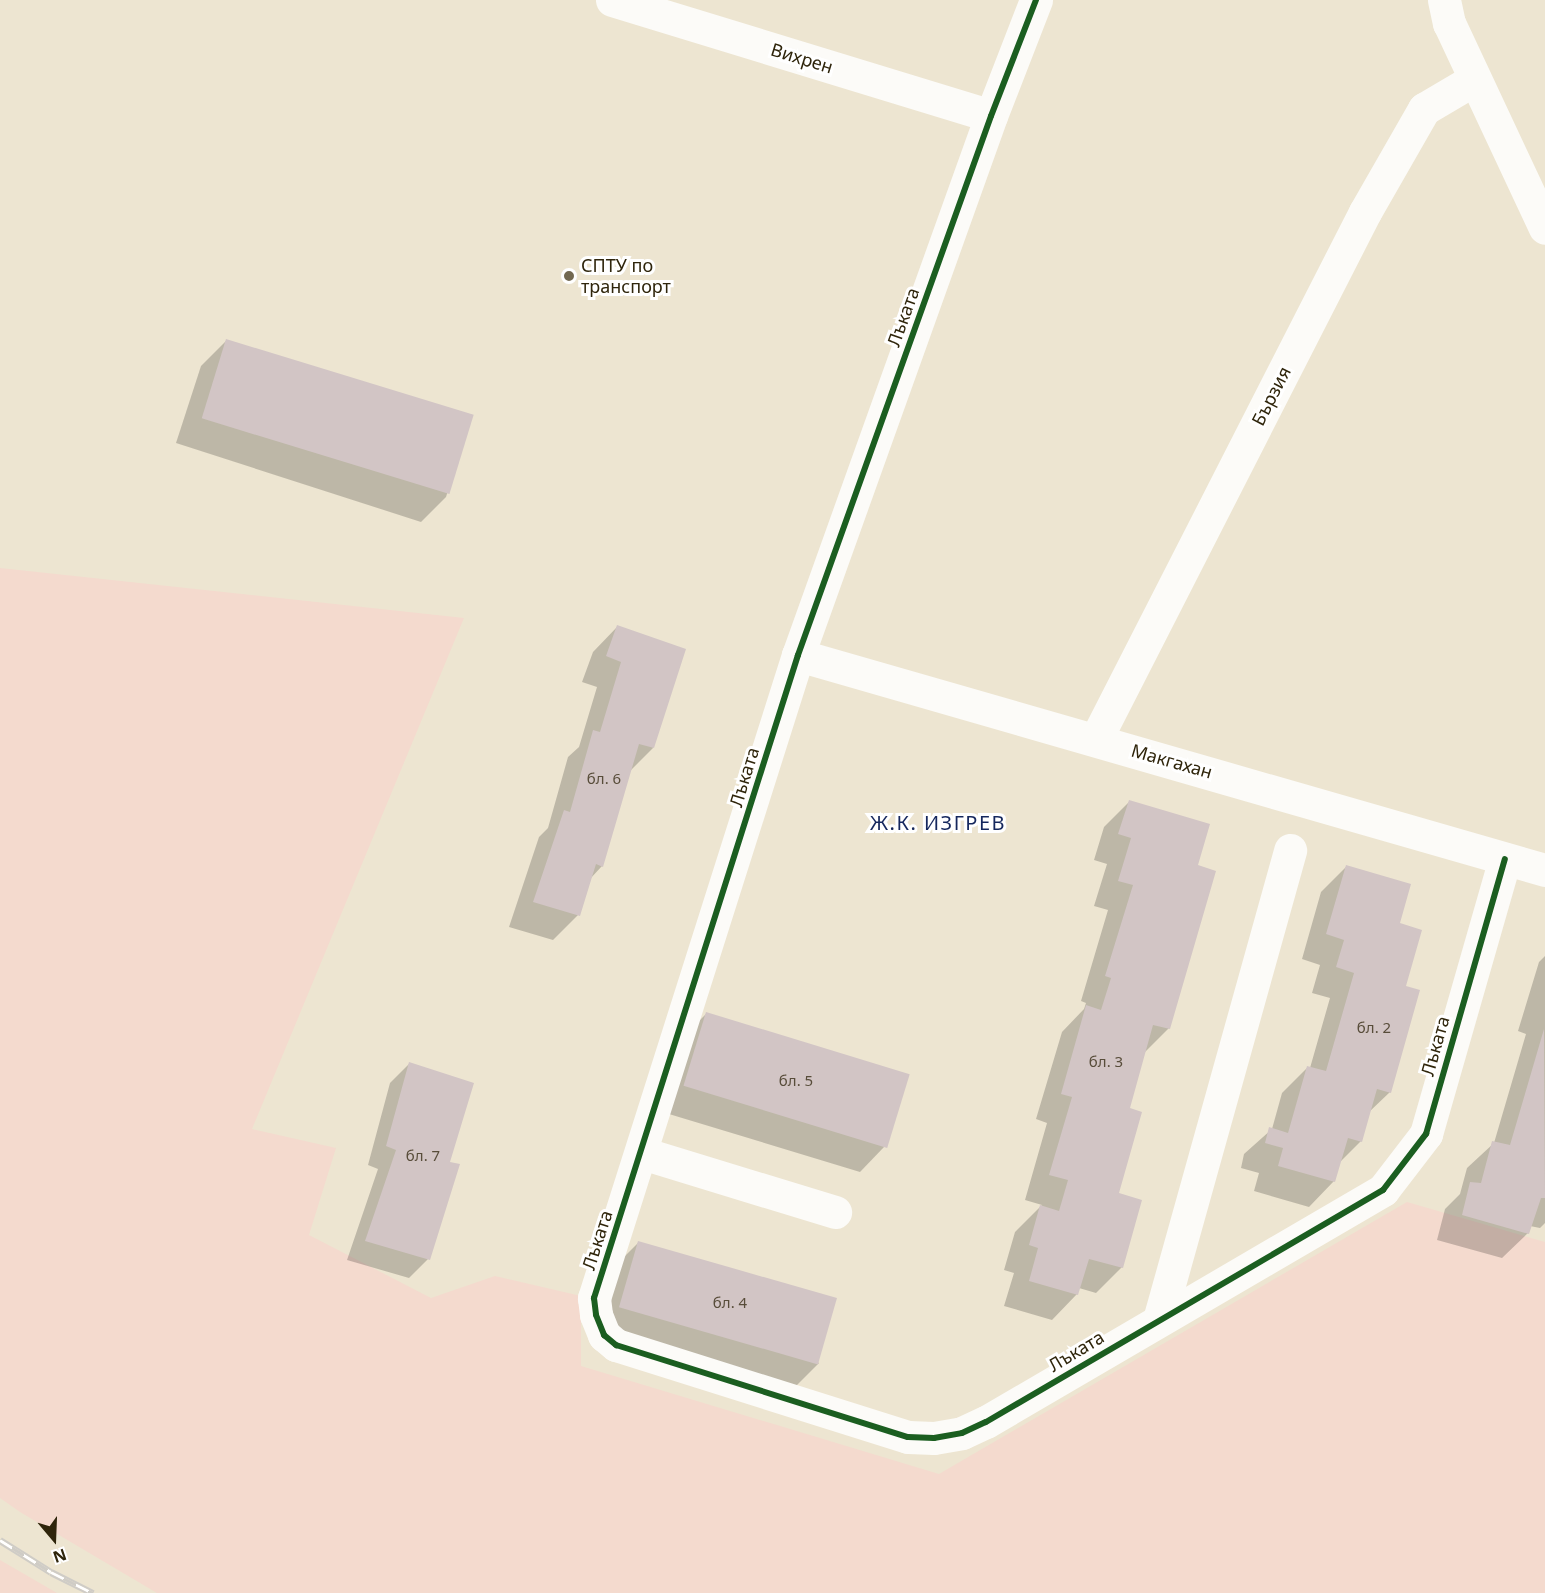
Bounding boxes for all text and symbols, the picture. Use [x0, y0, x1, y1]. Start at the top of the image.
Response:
street label: Вихрен [768, 38, 836, 78]
place label: СПТУ по транспорт [581, 255, 671, 298]
marker: СПТУ по транспорт [562, 269, 576, 283]
street label: Лъката [882, 285, 924, 349]
street label: Бързия [1247, 363, 1295, 429]
street label: Макгахан [1129, 739, 1215, 783]
street label: Лъката [725, 745, 763, 809]
house number: бл. 6 [587, 770, 621, 788]
district label: Ж.К. ИЗГРЕВ [870, 810, 1006, 834]
street label: Лъката [1416, 1014, 1454, 1078]
house number: бл. 2 [1357, 1019, 1391, 1037]
house number: бл. 3 [1089, 1053, 1123, 1071]
house number: бл. 5 [779, 1072, 813, 1090]
house number: бл. 7 [406, 1147, 440, 1165]
street label: Лъката [577, 1208, 617, 1272]
house number: бл. 4 [713, 1294, 747, 1312]
street label: Лъката [1044, 1326, 1108, 1376]
north arrow [24, 1509, 84, 1569]
text: N [50, 1543, 70, 1569]

